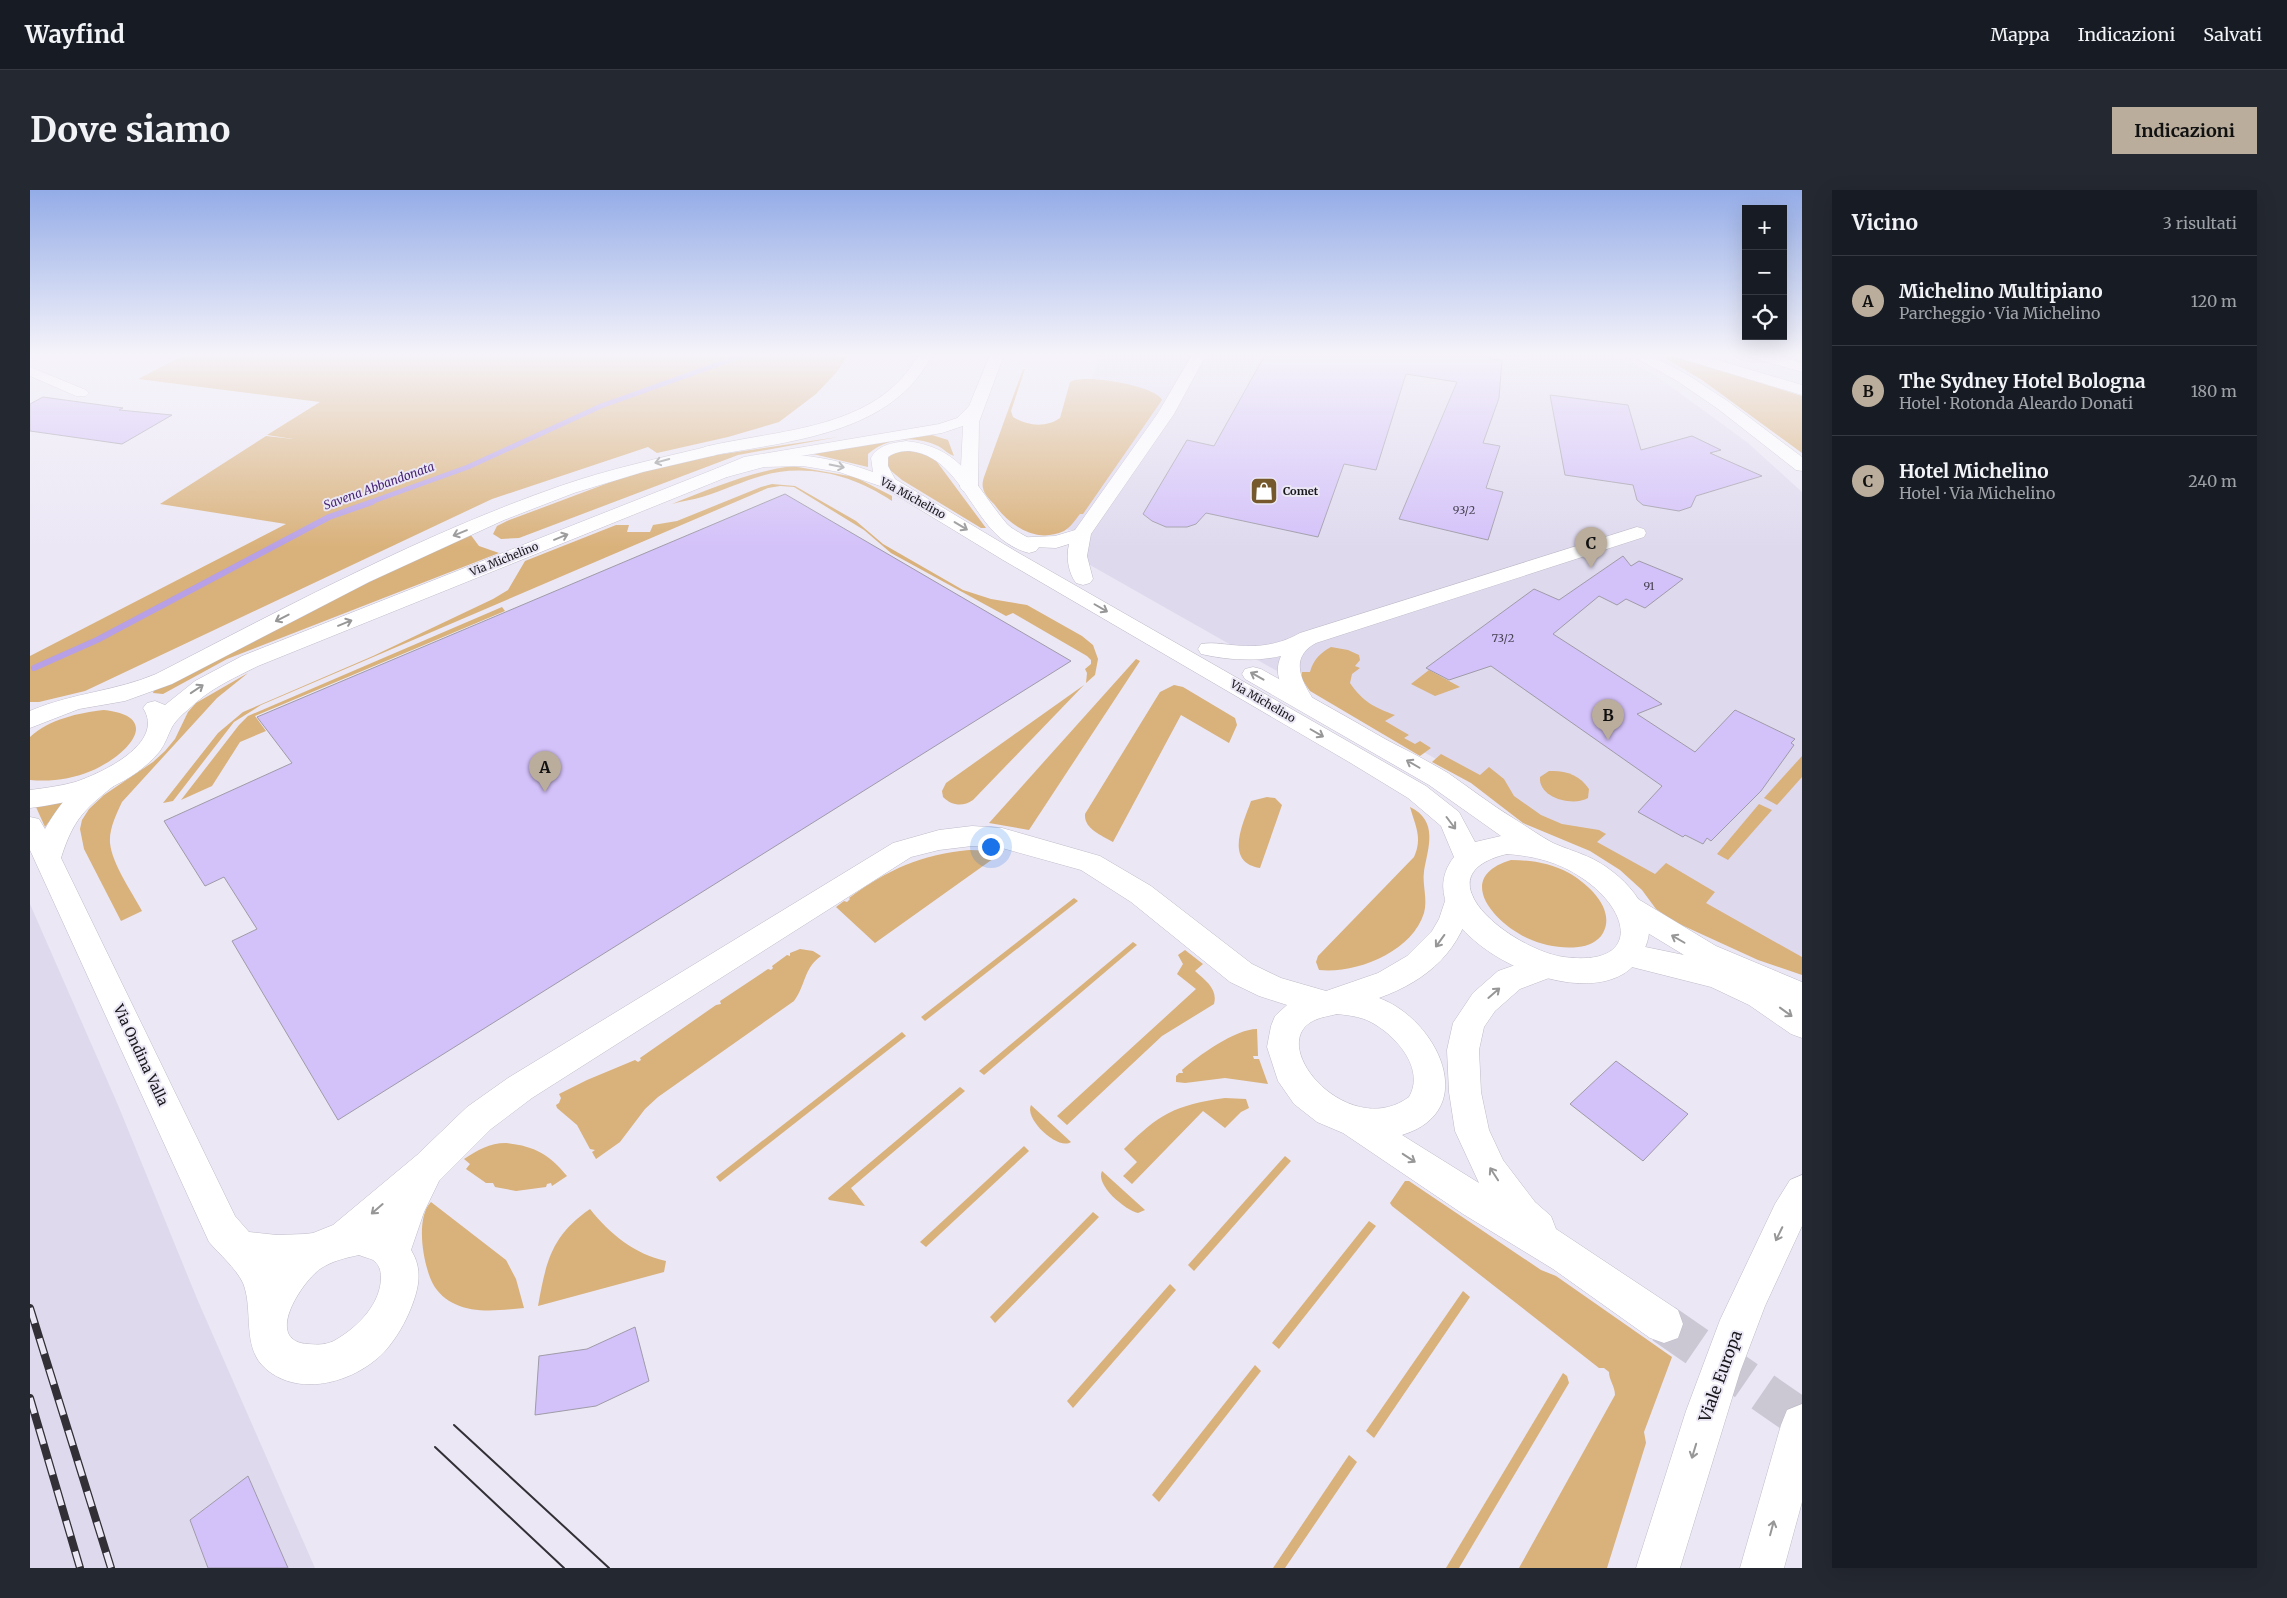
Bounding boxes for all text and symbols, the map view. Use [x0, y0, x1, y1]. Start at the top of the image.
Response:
text: Wayfind [25, 19, 125, 50]
text: Mappa [1990, 23, 2050, 46]
text: Indicazioni [2078, 23, 2175, 46]
text: Salvati [2203, 23, 2262, 46]
button: Indicazioni [2112, 107, 2257, 154]
text: Dove siamo [30, 108, 230, 152]
map controls [1742, 205, 1787, 340]
button: + [1742, 205, 1787, 250]
text: Vicino [1852, 209, 1918, 236]
text: 3 risultati [2163, 213, 2237, 233]
button: − [1742, 250, 1787, 295]
text: Michelino Multipiano [1899, 279, 2103, 303]
text: A [1862, 291, 1874, 311]
text: 120 m [2191, 291, 2237, 311]
button: locate [1742, 295, 1787, 340]
text: Parcheggio · Via Michelino [1899, 303, 2100, 323]
text: The Sydney Hotel Bologna [1899, 369, 2146, 393]
text: B [1862, 381, 1874, 401]
text: 180 m [2191, 381, 2237, 401]
text: Hotel · Rotonda Aleardo Donati [1899, 393, 2133, 413]
one-way arrow [654, 457, 670, 466]
water label: Savena Abbandonata [322, 459, 436, 513]
text: Hotel Michelino [1899, 459, 2049, 483]
one-way arrow [829, 462, 845, 471]
text: C [1863, 471, 1873, 491]
text: 240 m [2188, 471, 2237, 491]
street label: Via Michelino [877, 474, 949, 522]
shop icon: Comet [1249, 476, 1279, 506]
text: Hotel · Via Michelino [1899, 483, 2055, 503]
place label: Comet [1283, 484, 1319, 498]
house number: 93/2 [1453, 503, 1475, 517]
one-way arrow [953, 521, 967, 531]
pin: C [1575, 527, 1607, 568]
one-way arrow [453, 528, 468, 538]
one-way arrow [553, 532, 568, 541]
street label: Via Michelino [467, 539, 541, 579]
house number: 91 [1643, 579, 1655, 593]
one-way arrow [1093, 603, 1108, 613]
one-way arrow [275, 613, 290, 623]
one-way arrow [337, 618, 352, 627]
house number: 73/2 [1492, 631, 1514, 645]
one-way arrow [1249, 671, 1264, 681]
street label: Via Michelino [1227, 676, 1298, 726]
one-way arrow [190, 684, 204, 694]
pin: B [1592, 699, 1624, 740]
one-way arrow [1310, 728, 1324, 738]
pin: A [529, 751, 561, 792]
one-way arrow [1407, 759, 1421, 769]
one-way arrow [1446, 816, 1457, 829]
your location [978, 834, 1004, 860]
one-way arrow [1672, 933, 1686, 943]
one-way arrow [1435, 934, 1445, 948]
one-way arrow [1488, 987, 1501, 999]
street label: Via Ondina Valla [109, 1001, 173, 1109]
one-way arrow [1778, 1007, 1792, 1017]
one-way arrow [1401, 1153, 1415, 1163]
one-way arrow [1488, 1168, 1498, 1182]
one-way arrow [371, 1203, 384, 1215]
one-way arrow [1773, 1226, 1783, 1241]
street label: Viale Europa [1694, 1327, 1746, 1426]
one-way arrow [1689, 1442, 1699, 1458]
one-way arrow [1768, 1521, 1777, 1537]

